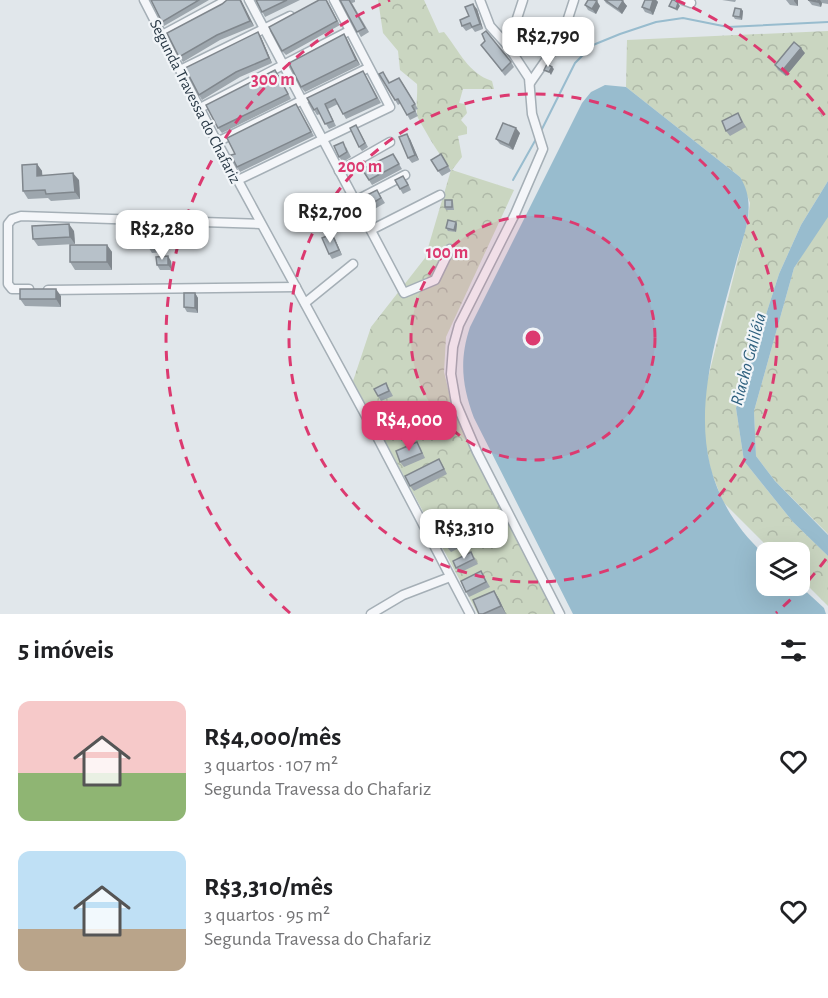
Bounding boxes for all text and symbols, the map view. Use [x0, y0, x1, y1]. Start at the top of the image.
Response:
street label: Segunda Travessa do Chafariz [147, 17, 244, 186]
pin: R$2,790 [493, 17, 603, 68]
text: R$2,790 [516, 26, 580, 46]
text: 300 m [251, 71, 295, 89]
text: 200 m [338, 158, 382, 176]
pin: R$2,700 [275, 193, 385, 244]
text: R$2,700 [298, 202, 362, 222]
pin: R$2,280 [107, 210, 217, 261]
text: R$2,280 [130, 219, 194, 239]
text: 100 m [426, 244, 468, 262]
water label: Riacho Galiléia [728, 311, 770, 408]
centre of rings [523, 328, 543, 348]
pin: R$4,000 [354, 401, 464, 452]
text: R$4,000 [376, 410, 442, 430]
pin: R$3,310 [409, 509, 519, 560]
text: R$3,310 [434, 518, 494, 538]
map controls [756, 542, 810, 596]
button: layers [756, 542, 810, 596]
icon: filters [777, 634, 810, 667]
text: 5 imóveis [18, 637, 114, 663]
text: R$4,000/mês [204, 724, 341, 750]
icon: home [66, 725, 138, 797]
icon: heart [777, 745, 810, 778]
text: 3 quartos · 107 m² [204, 755, 338, 775]
text: Segunda Travessa do Chafariz [204, 779, 431, 799]
text: R$3,310/mês [204, 874, 333, 900]
icon: home [66, 875, 138, 947]
icon: heart [777, 895, 810, 928]
text: 3 quartos · 95 m² [204, 905, 330, 925]
text: Segunda Travessa do Chafariz [204, 929, 431, 949]

